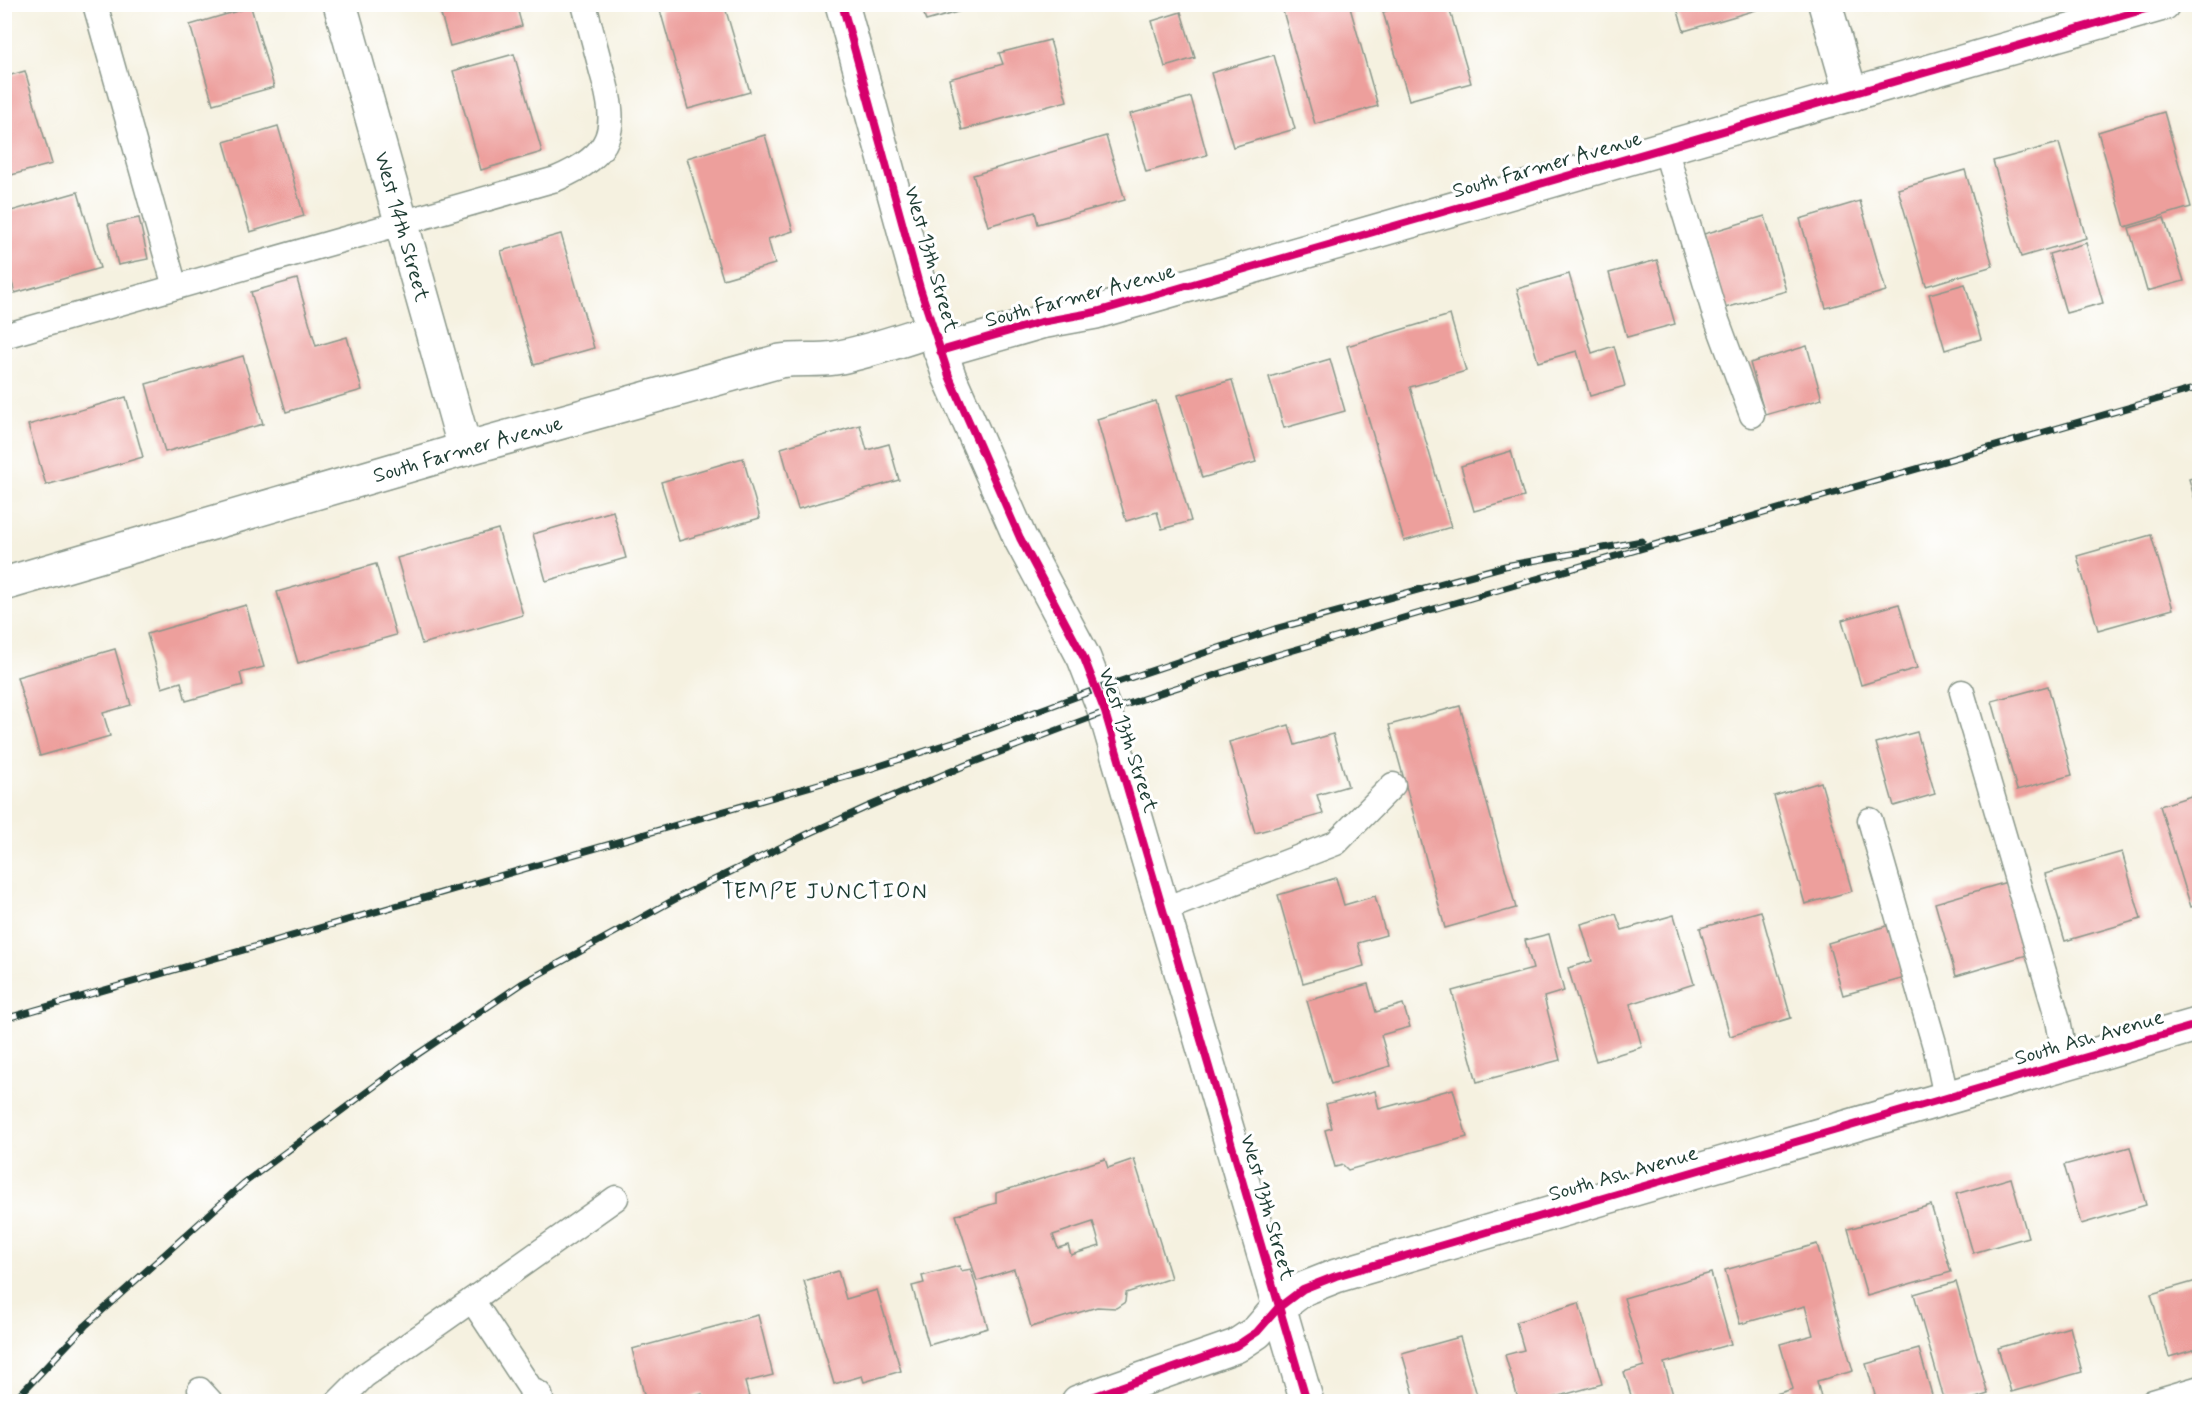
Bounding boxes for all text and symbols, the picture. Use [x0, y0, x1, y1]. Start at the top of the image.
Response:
street label: South Farmer Avenue [1449, 125, 1645, 205]
street label: West 14th Street [367, 149, 436, 305]
street label: West 13th Street [897, 183, 965, 336]
street label: South Farmer Avenue [982, 257, 1179, 335]
street label: South Farmer Avenue [370, 409, 566, 490]
street label: West 13th Street [1091, 664, 1165, 817]
district label: TEMPE JUNCTION [722, 878, 928, 906]
street label: South Ash Avenue [2011, 1003, 2167, 1073]
street label: West 13th Street [1233, 1131, 1301, 1284]
street label: South Ash Avenue [1545, 1139, 1701, 1209]

